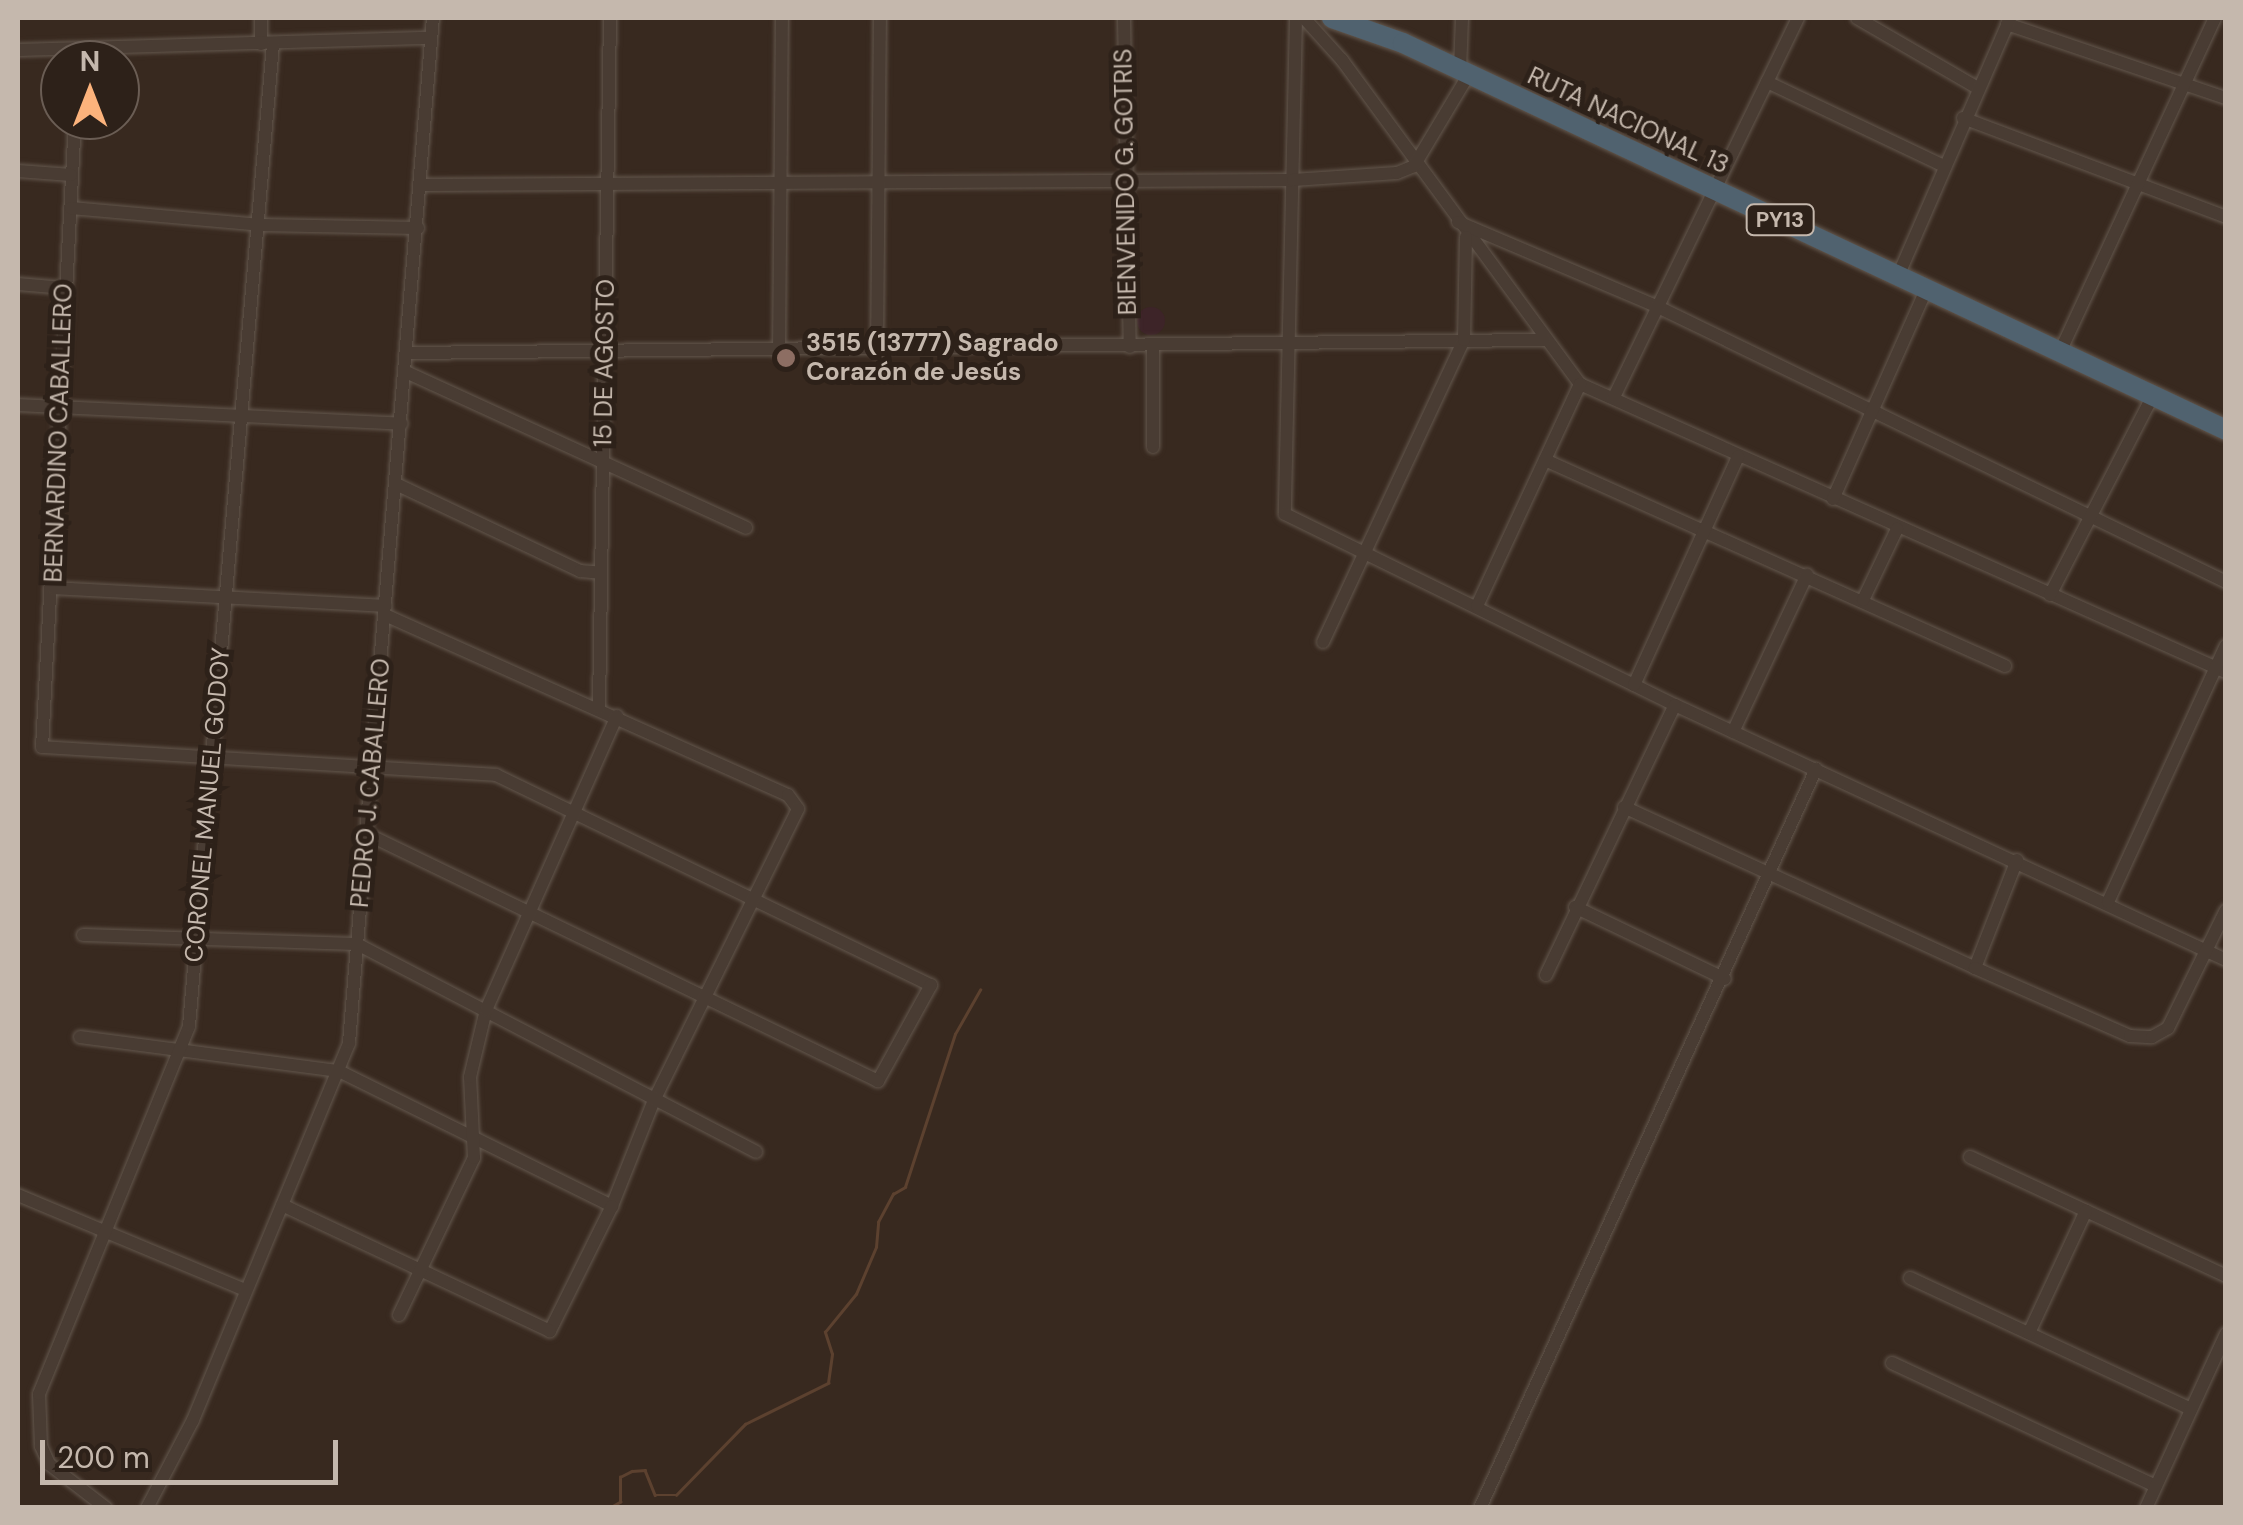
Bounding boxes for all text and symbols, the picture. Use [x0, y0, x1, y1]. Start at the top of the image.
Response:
north arrow [40, 40, 140, 140]
text: N [80, 43, 100, 80]
street label: BIENVENIDO G. GOTRIS [1109, 48, 1143, 316]
street label: RUTA NACIONAL 13 [1523, 61, 1733, 181]
road number: PY13 [1745, 203, 1815, 237]
street label: 15 DE AGOSTO [589, 279, 621, 447]
street label: BERNARDINO CABALLERO [39, 283, 79, 583]
place label: 3515 (13777) Sagrado Corazón de Jesús [806, 329, 1059, 388]
marker: 3515 (13777) Sagrado Corazón de Jesús [775, 347, 797, 369]
street label: CORONEL MANUEL GODOY [179, 646, 237, 964]
street label: PEDRO J. CABALLERO [345, 657, 397, 909]
scale bar [45, 1420, 342, 1482]
text: 200 m [57, 1438, 150, 1477]

